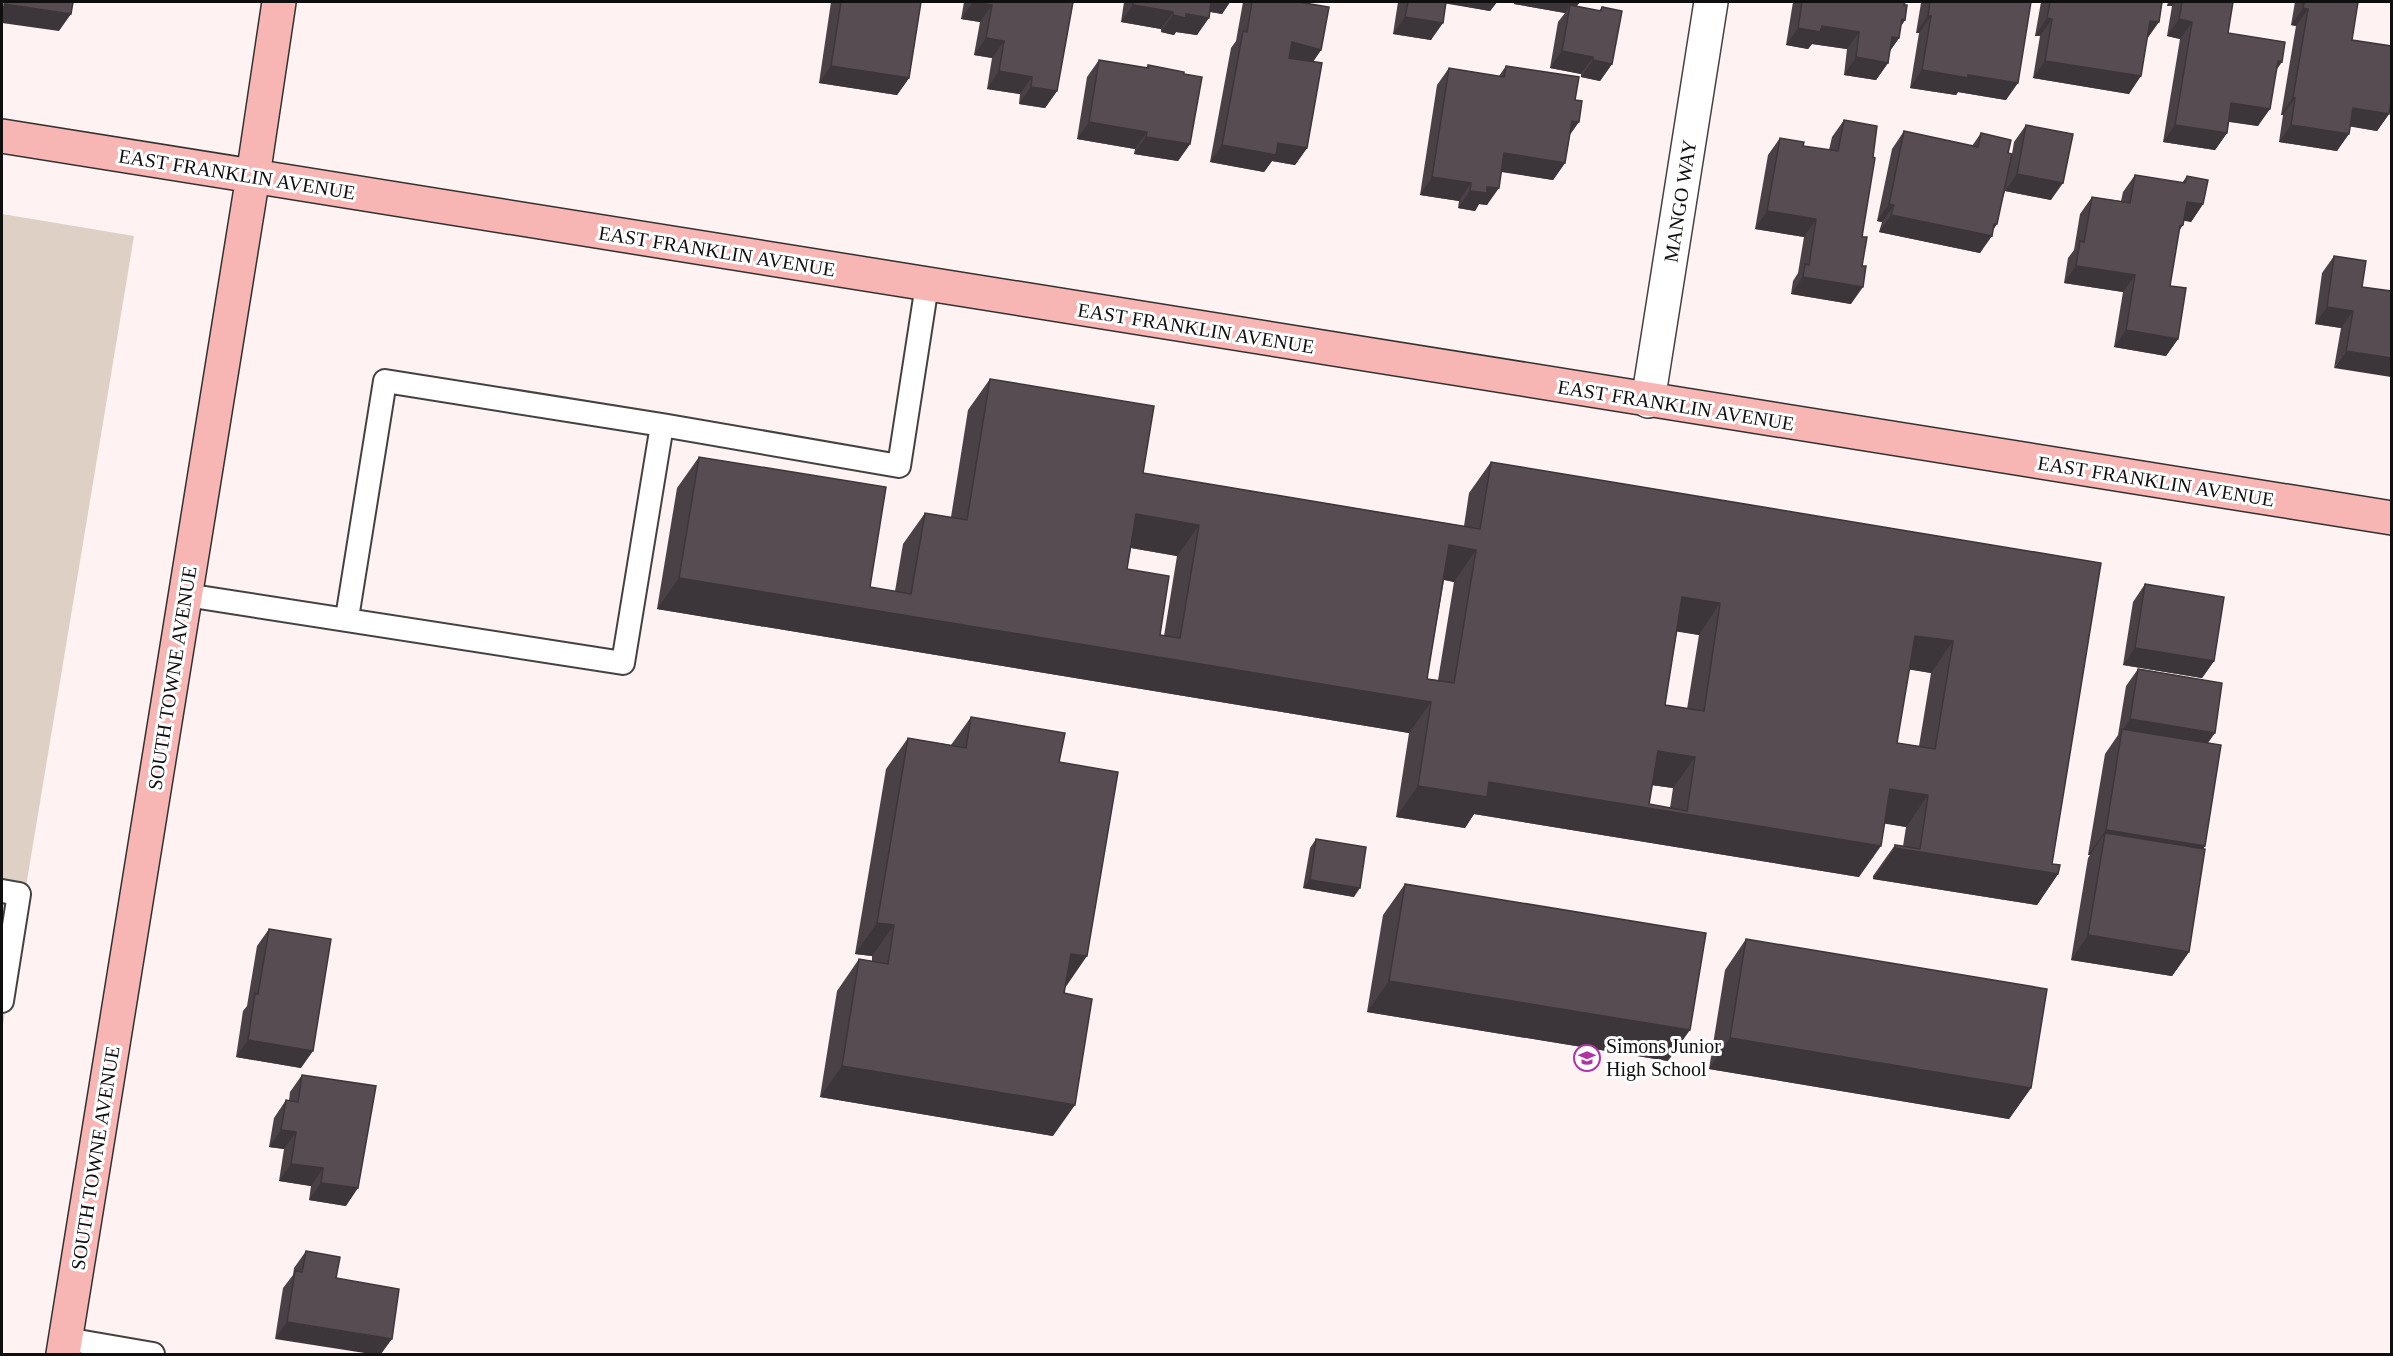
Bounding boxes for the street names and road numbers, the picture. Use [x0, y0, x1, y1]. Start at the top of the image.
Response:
street label: MANGO WAY [1659, 138, 1701, 264]
street label: EAST FRANKLIN AVENUE [117, 144, 357, 204]
street label: EAST FRANKLIN AVENUE [597, 221, 837, 281]
street label: EAST FRANKLIN AVENUE [1076, 298, 1316, 358]
street label: EAST FRANKLIN AVENUE [1556, 375, 1796, 435]
street label: EAST FRANKLIN AVENUE [2036, 451, 2276, 511]
street label: SOUTH TOWNE AVENUE [143, 564, 201, 792]
street label: SOUTH TOWNE AVENUE [66, 1044, 124, 1272]

